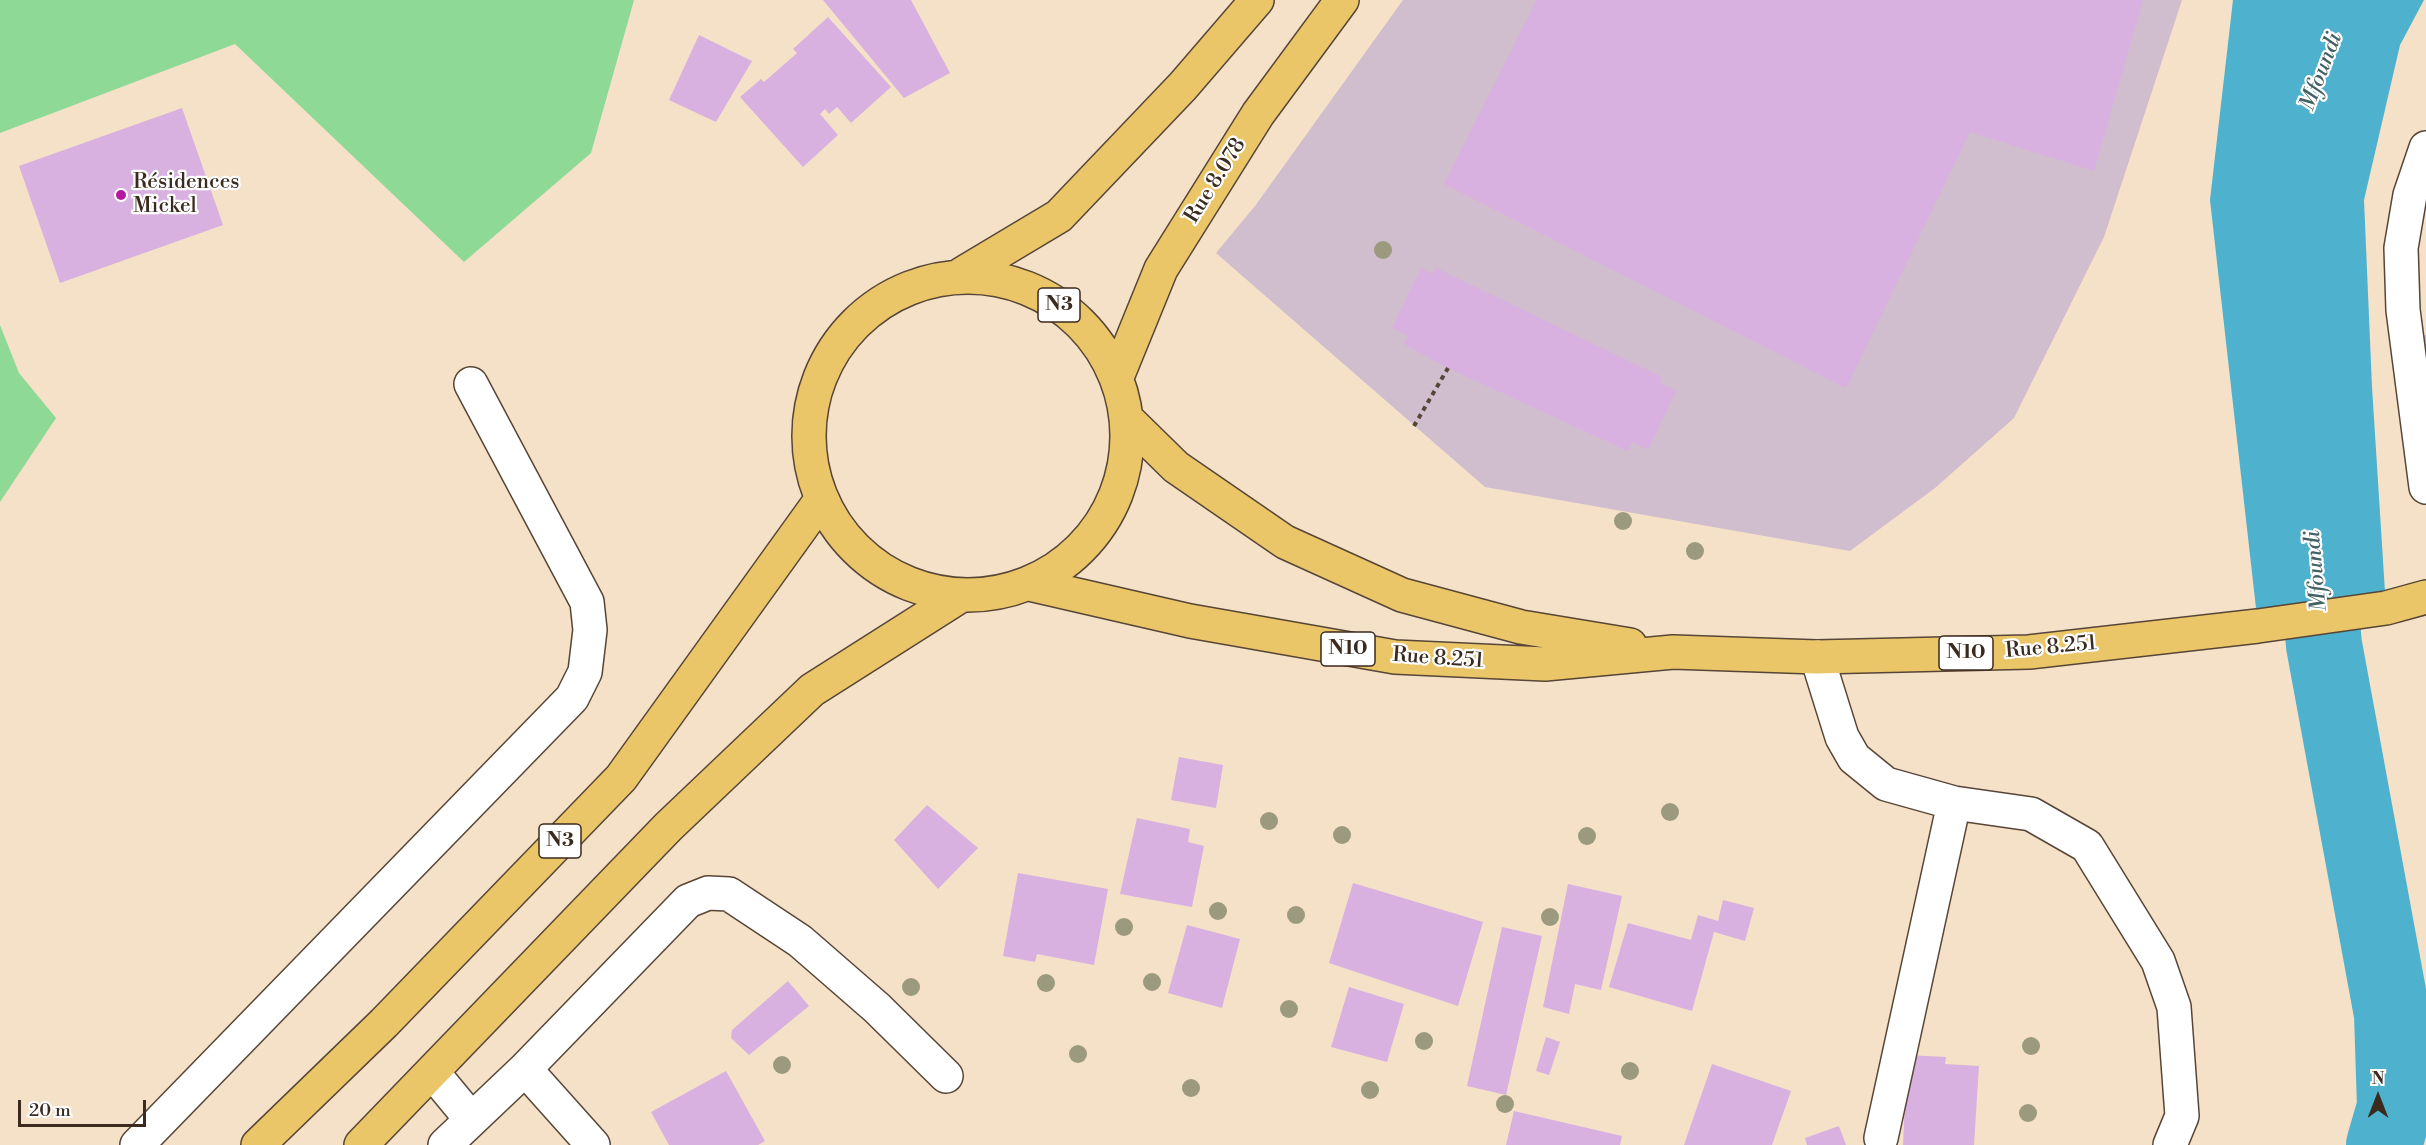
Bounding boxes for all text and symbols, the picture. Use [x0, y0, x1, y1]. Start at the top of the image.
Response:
water label: Mfoundi [2295, 29, 2349, 115]
street label: Rue 8.078 [1180, 134, 1252, 228]
place label: Résidences Mickel [133, 170, 240, 220]
marker: Résidences Mickel [114, 188, 128, 202]
road number: N3 [1038, 288, 1080, 322]
water label: Mfoundi [2300, 529, 2334, 613]
street label: Rue 8.251 [2004, 631, 2098, 665]
road number: N10 [1321, 632, 1375, 666]
road number: N10 [1939, 636, 1993, 670]
street label: Rue 8.251 [1391, 643, 1485, 675]
road number: N3 [539, 824, 581, 858]
north arrow [2348, 1067, 2408, 1127]
text: N [2372, 1069, 2384, 1089]
scale bar [21, 1088, 148, 1126]
text: 20 m [29, 1099, 71, 1122]

